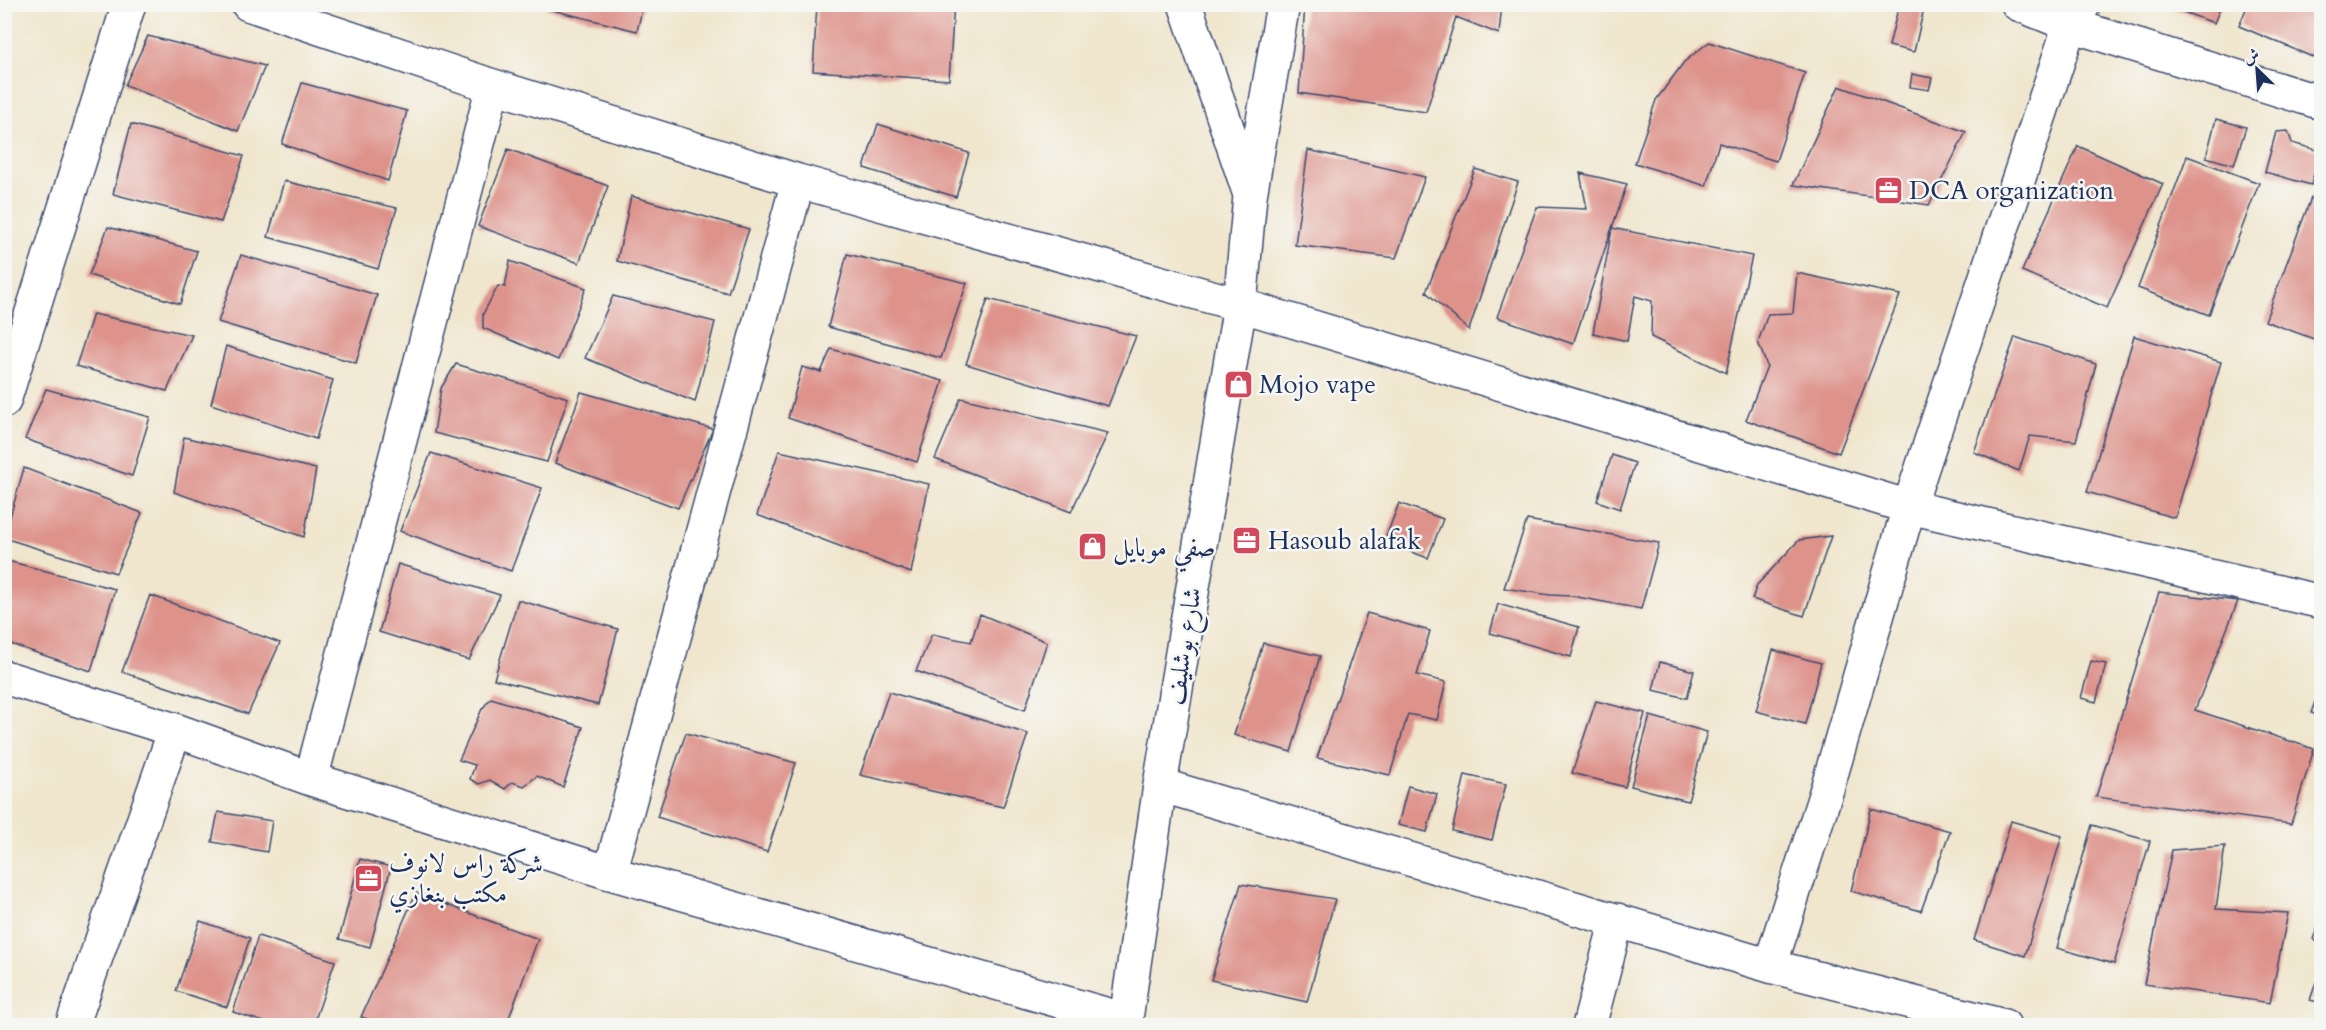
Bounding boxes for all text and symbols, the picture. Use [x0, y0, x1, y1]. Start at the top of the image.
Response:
north arrow [2227, 39, 2287, 99]
text: ش [2239, 43, 2263, 70]
place label: DCA organization [1909, 173, 2114, 208]
office icon: DCA organization [1872, 174, 1904, 206]
place label: Mojo vape [1259, 367, 1376, 402]
shop icon: Mojo vape [1222, 368, 1254, 400]
place label: Hasoub alafak [1268, 523, 1421, 558]
office icon: Hasoub alafak [1231, 524, 1263, 556]
place label: صفي موبايل [1113, 530, 1215, 573]
shop icon: صفي موبايل [1076, 531, 1108, 563]
street label: شارع بوشليف [1157, 585, 1214, 708]
place label: شركة راس لانوف مكتب بنغازي [389, 846, 543, 914]
office icon: شركة راس لانوف مكتب بنغازي [352, 862, 384, 894]

